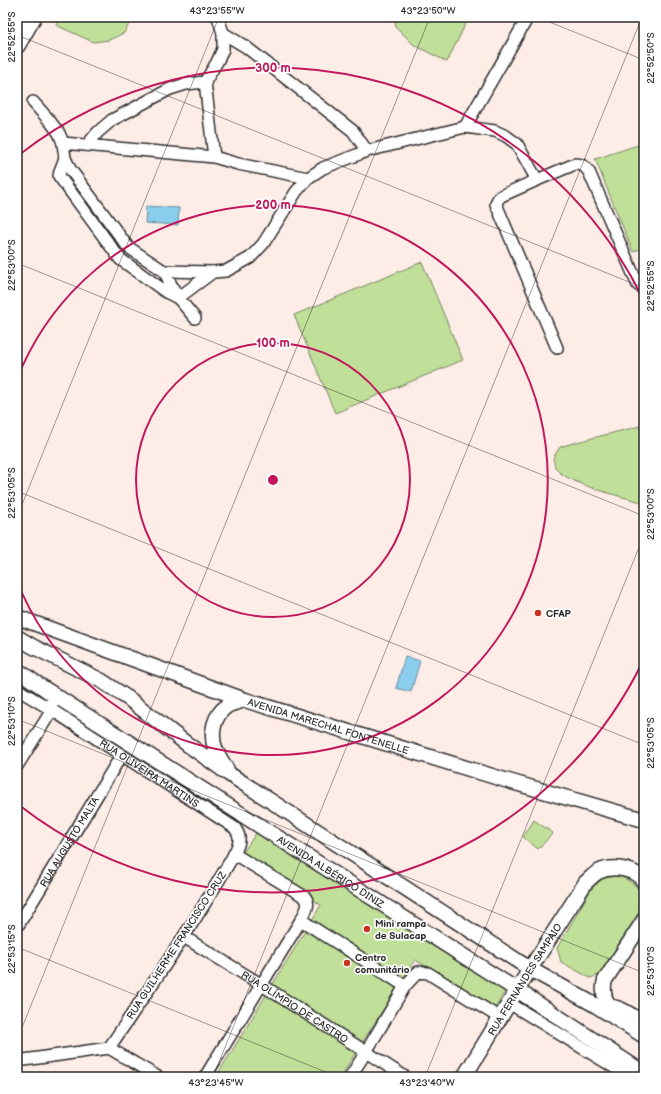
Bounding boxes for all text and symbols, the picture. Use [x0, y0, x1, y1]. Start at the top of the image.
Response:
text: 43°23'55"W [189, 5, 245, 17]
text: 43°23'50"W [400, 5, 456, 17]
text: 22°52'55"S [6, 11, 18, 63]
text: 22°52'50"S [645, 32, 657, 84]
text: 300 m [255, 61, 291, 76]
text: 200 m [255, 198, 291, 213]
text: 22°53'00"S [6, 239, 18, 291]
text: 22°52'55"S [645, 260, 657, 312]
text: 100 m [256, 336, 290, 351]
text: 22°53'05"S [6, 467, 18, 519]
centre of rings [266, 473, 280, 487]
text: 22°53'00"S [645, 488, 657, 540]
marker: CFAP [533, 608, 543, 618]
place label: CFAP [546, 608, 572, 620]
text: 22°53'10"S [6, 696, 18, 746]
street label: AVENIDA MARECHAL FONTENELLE [246, 696, 411, 757]
text: 22°53'05"S [645, 717, 657, 769]
street label: RUA OLIVEIRA MARTINS [97, 737, 201, 810]
street label: RUA AUGUSTO MALTA [38, 794, 102, 889]
street label: AVENIDA ALBÉRICO DINIZ [275, 834, 387, 911]
street label: RUA GUILHERME FRANCISCO CRUZ [125, 869, 230, 1022]
place label: Mini rampa de Sulacap [375, 918, 427, 942]
street label: RUA FERNANDES SAMPAIO [486, 921, 565, 1038]
text: 22°53'15"S [6, 924, 18, 974]
marker: Mini rampa de Sulacap [362, 924, 372, 934]
text: 22°53'10"S [645, 946, 657, 996]
place label: Centro comunitário [355, 952, 410, 976]
marker: Centro comunitário [342, 958, 352, 968]
street label: RUA OLÍMPIO DE CASTRO [239, 969, 350, 1046]
text: 43°23'45"W [188, 1077, 244, 1089]
text: 43°23'40"W [399, 1077, 455, 1089]

